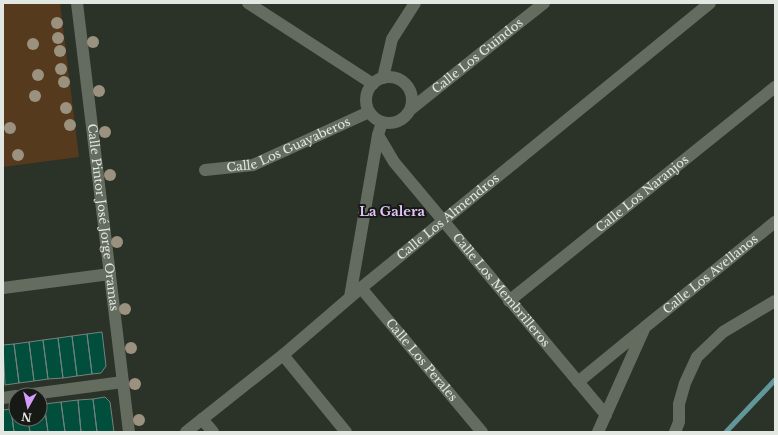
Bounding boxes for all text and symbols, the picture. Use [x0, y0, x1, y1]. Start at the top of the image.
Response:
street label: Calle Los Guindos [429, 15, 526, 96]
street label: Calle Los Guayaberos [226, 114, 352, 175]
street label: Calle Pintor José Jorge Oramas [85, 123, 122, 312]
street label: Calle Los Naranjos [593, 152, 691, 235]
street label: Calle Los Almendros [393, 170, 502, 263]
district label: La Galera [359, 203, 425, 220]
street label: Calle Los Membrilleros [450, 230, 554, 350]
street label: Calle Los Avellanos [659, 231, 761, 317]
street label: Calle Los Perales [383, 315, 461, 404]
north arrow [8, 387, 48, 427]
text: N [20, 409, 33, 425]

